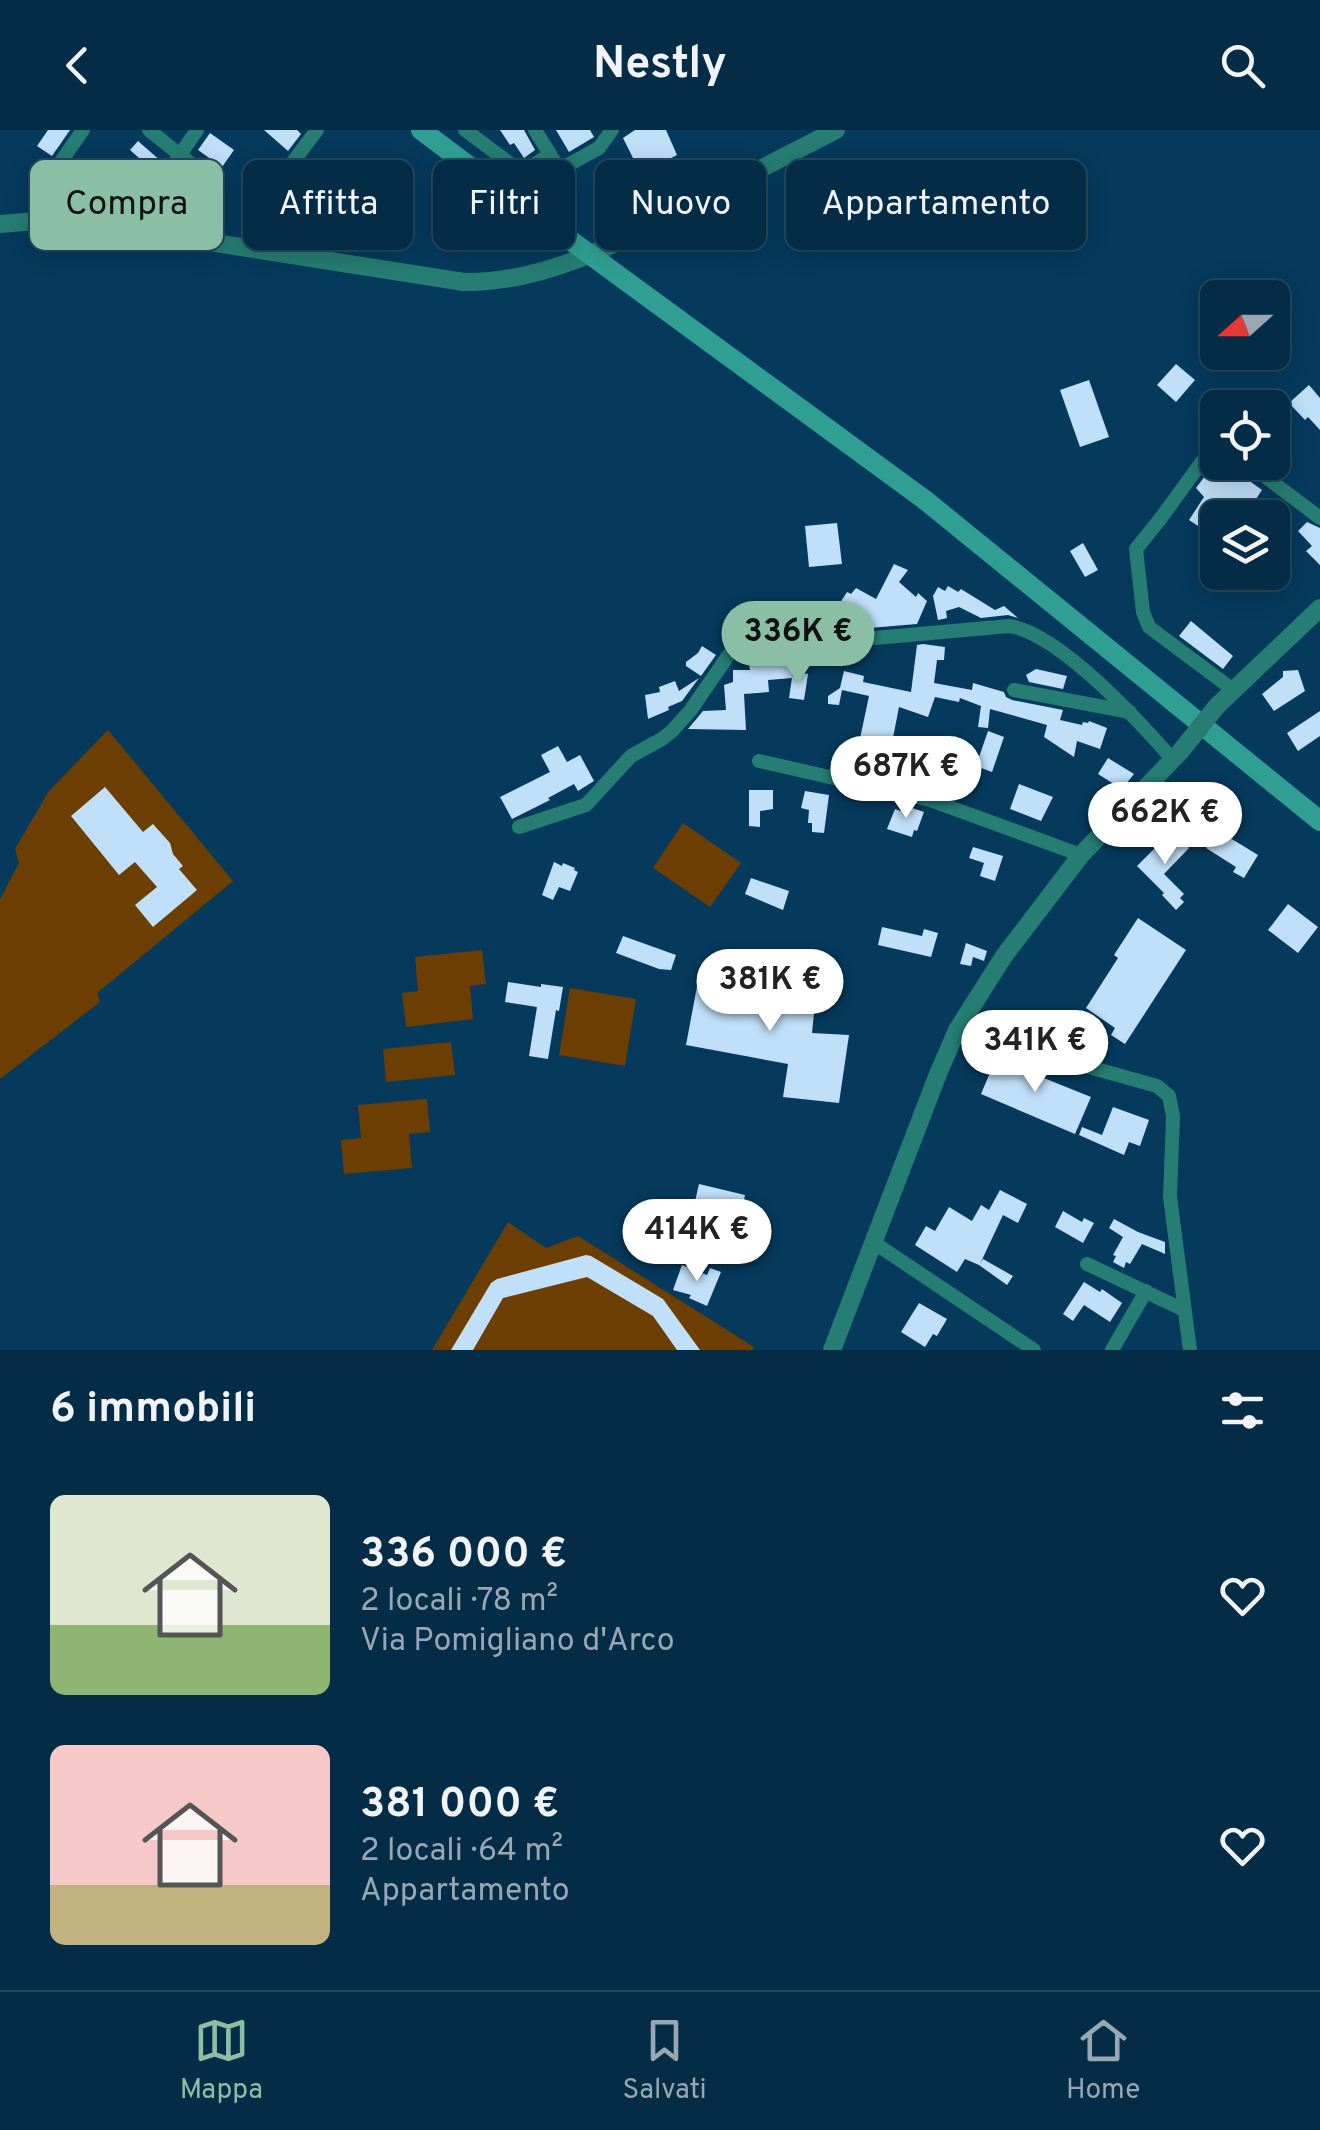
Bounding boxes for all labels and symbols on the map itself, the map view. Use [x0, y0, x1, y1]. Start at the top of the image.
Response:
north arrow [1200, 280, 1290, 370]
pin: 336K € [717, 601, 879, 686]
pin: 687K € [825, 736, 987, 821]
pin: 662K € [1084, 782, 1246, 867]
pin: 381K € [689, 949, 851, 1034]
pin: 341K € [954, 1010, 1116, 1095]
pin: 414K € [616, 1199, 778, 1284]

